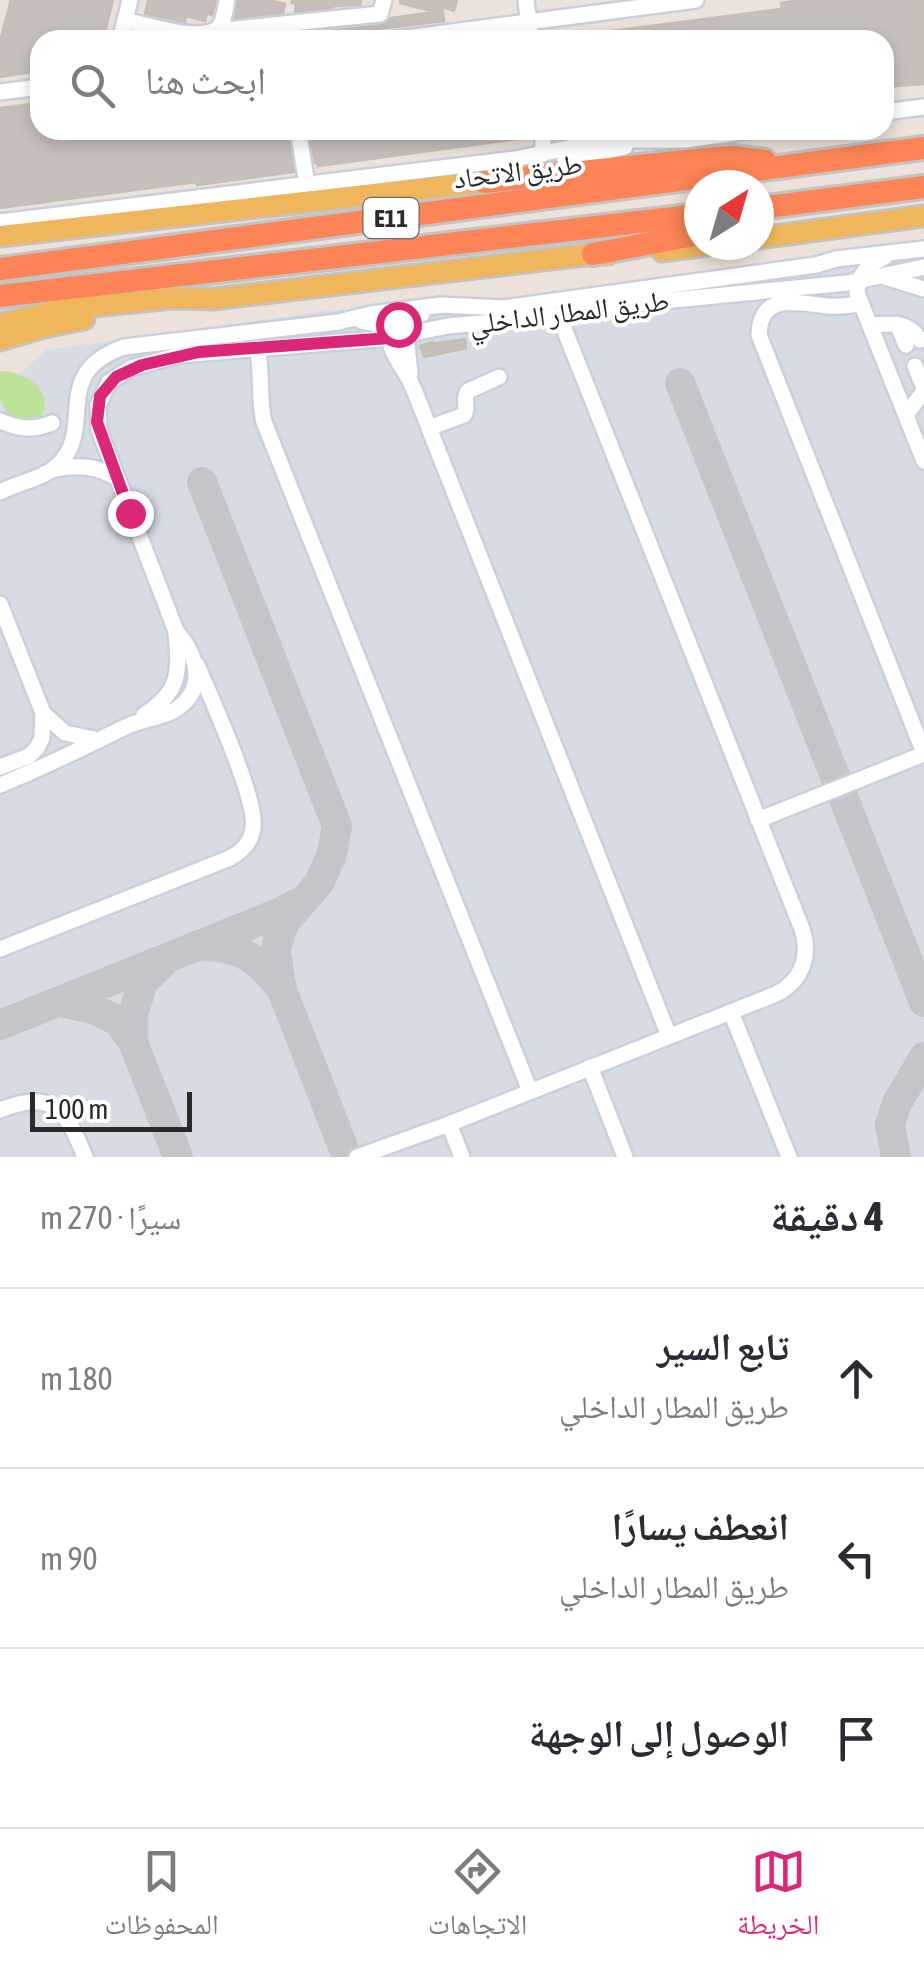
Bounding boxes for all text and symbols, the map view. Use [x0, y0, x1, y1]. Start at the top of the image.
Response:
search box [30, 30, 894, 140]
icon: search [65, 58, 120, 113]
text: ابحث هنا [145, 59, 266, 102]
street label: طريق الاتحاد [452, 147, 584, 197]
north arrow [684, 170, 774, 260]
road number: E11 [364, 198, 418, 238]
street label: طريق المطار الداخلي [467, 284, 672, 347]
route start [376, 302, 422, 348]
route end [108, 491, 154, 537]
scale bar [30, 1087, 192, 1132]
text: 100 m [45, 1093, 108, 1125]
text: 4 دقيقة [770, 1192, 884, 1240]
text: سيرًا · 270 m [40, 1199, 181, 1236]
text: تابع السير [657, 1325, 789, 1368]
icon: ahead [829, 1351, 884, 1406]
text: 180 m [40, 1360, 113, 1397]
text: طريق المطار الداخلي [559, 1388, 789, 1425]
text: انعطف يسارًا [612, 1505, 789, 1548]
icon: left [829, 1531, 884, 1586]
text: 90 m [40, 1540, 98, 1577]
text: طريق المطار الداخلي [559, 1568, 789, 1605]
icon: arrive [829, 1711, 884, 1766]
text: الوصول إلى الوجهة [529, 1712, 789, 1755]
tab: المحفوظات [105, 1844, 219, 1952]
tab: الاتجاهات [428, 1844, 527, 1952]
tab: الخريطة [737, 1844, 819, 1952]

